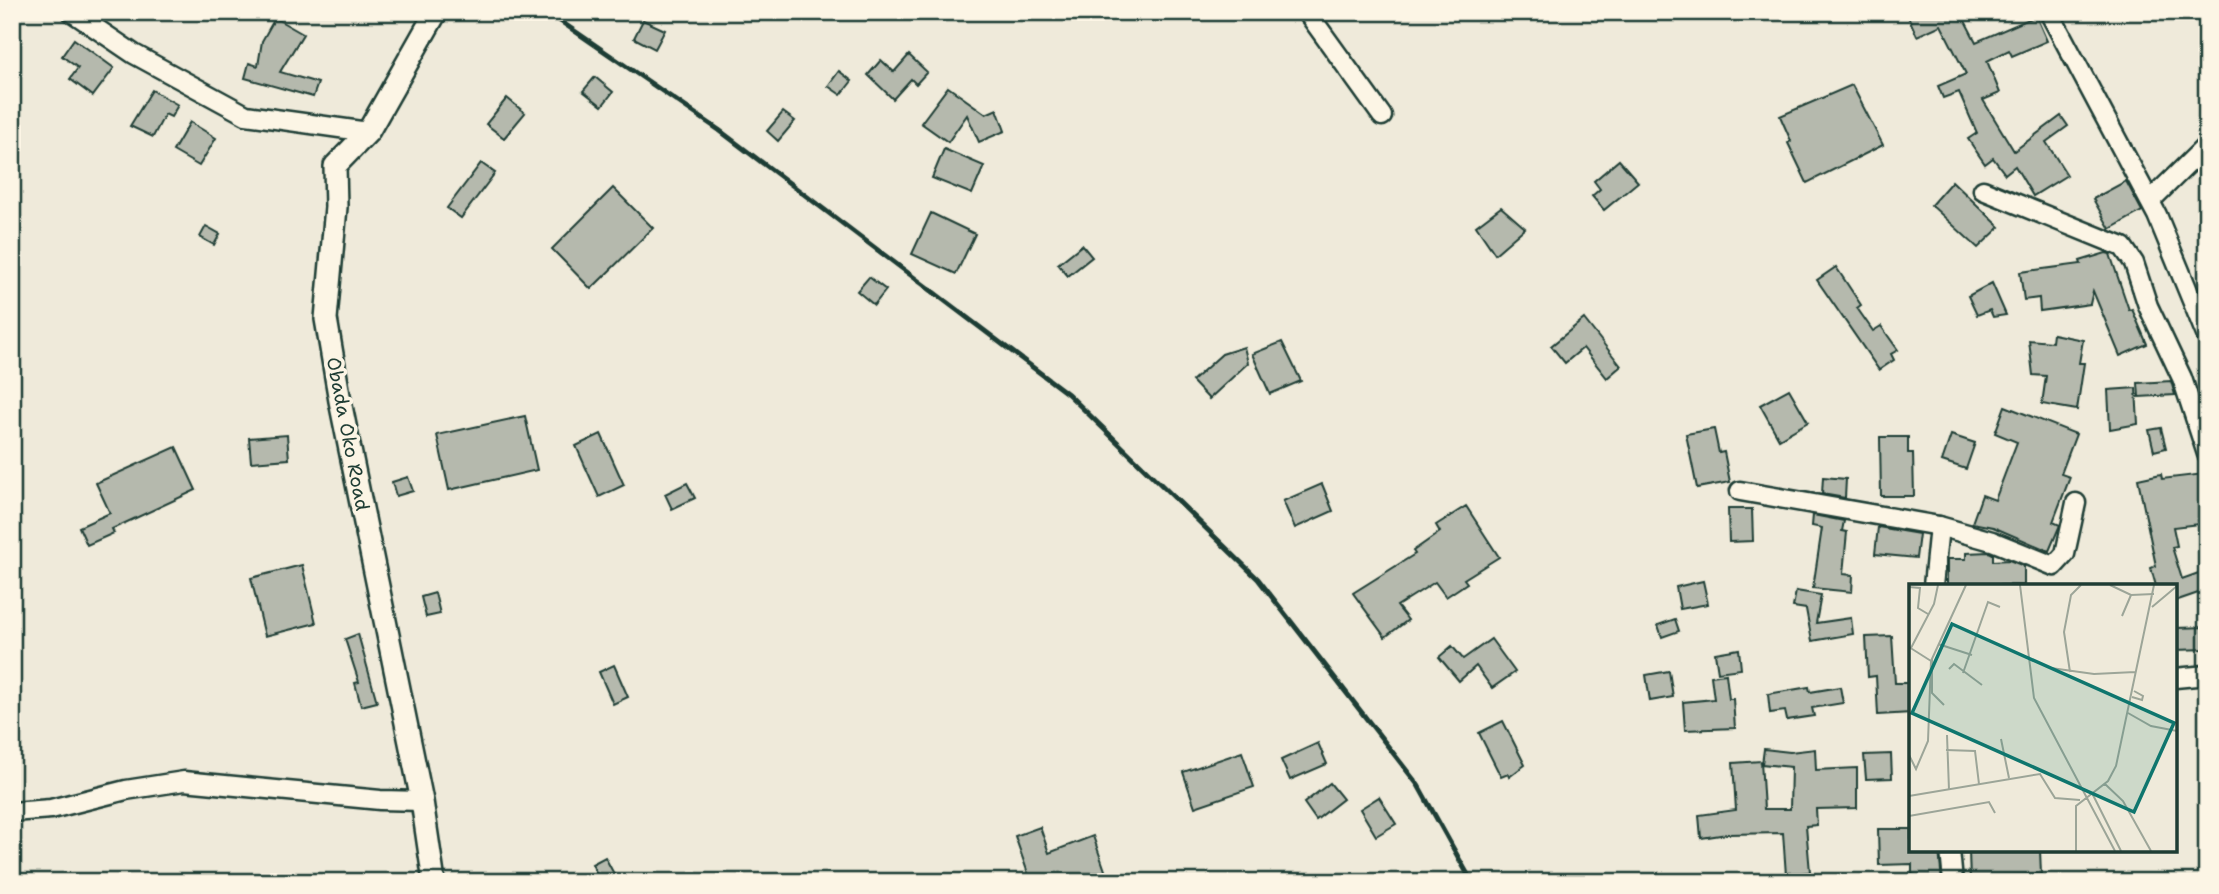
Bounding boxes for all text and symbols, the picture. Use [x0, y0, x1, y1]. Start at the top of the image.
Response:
street label: Obada Oko Road [321, 355, 375, 513]
inset map [1909, 584, 2177, 852]

